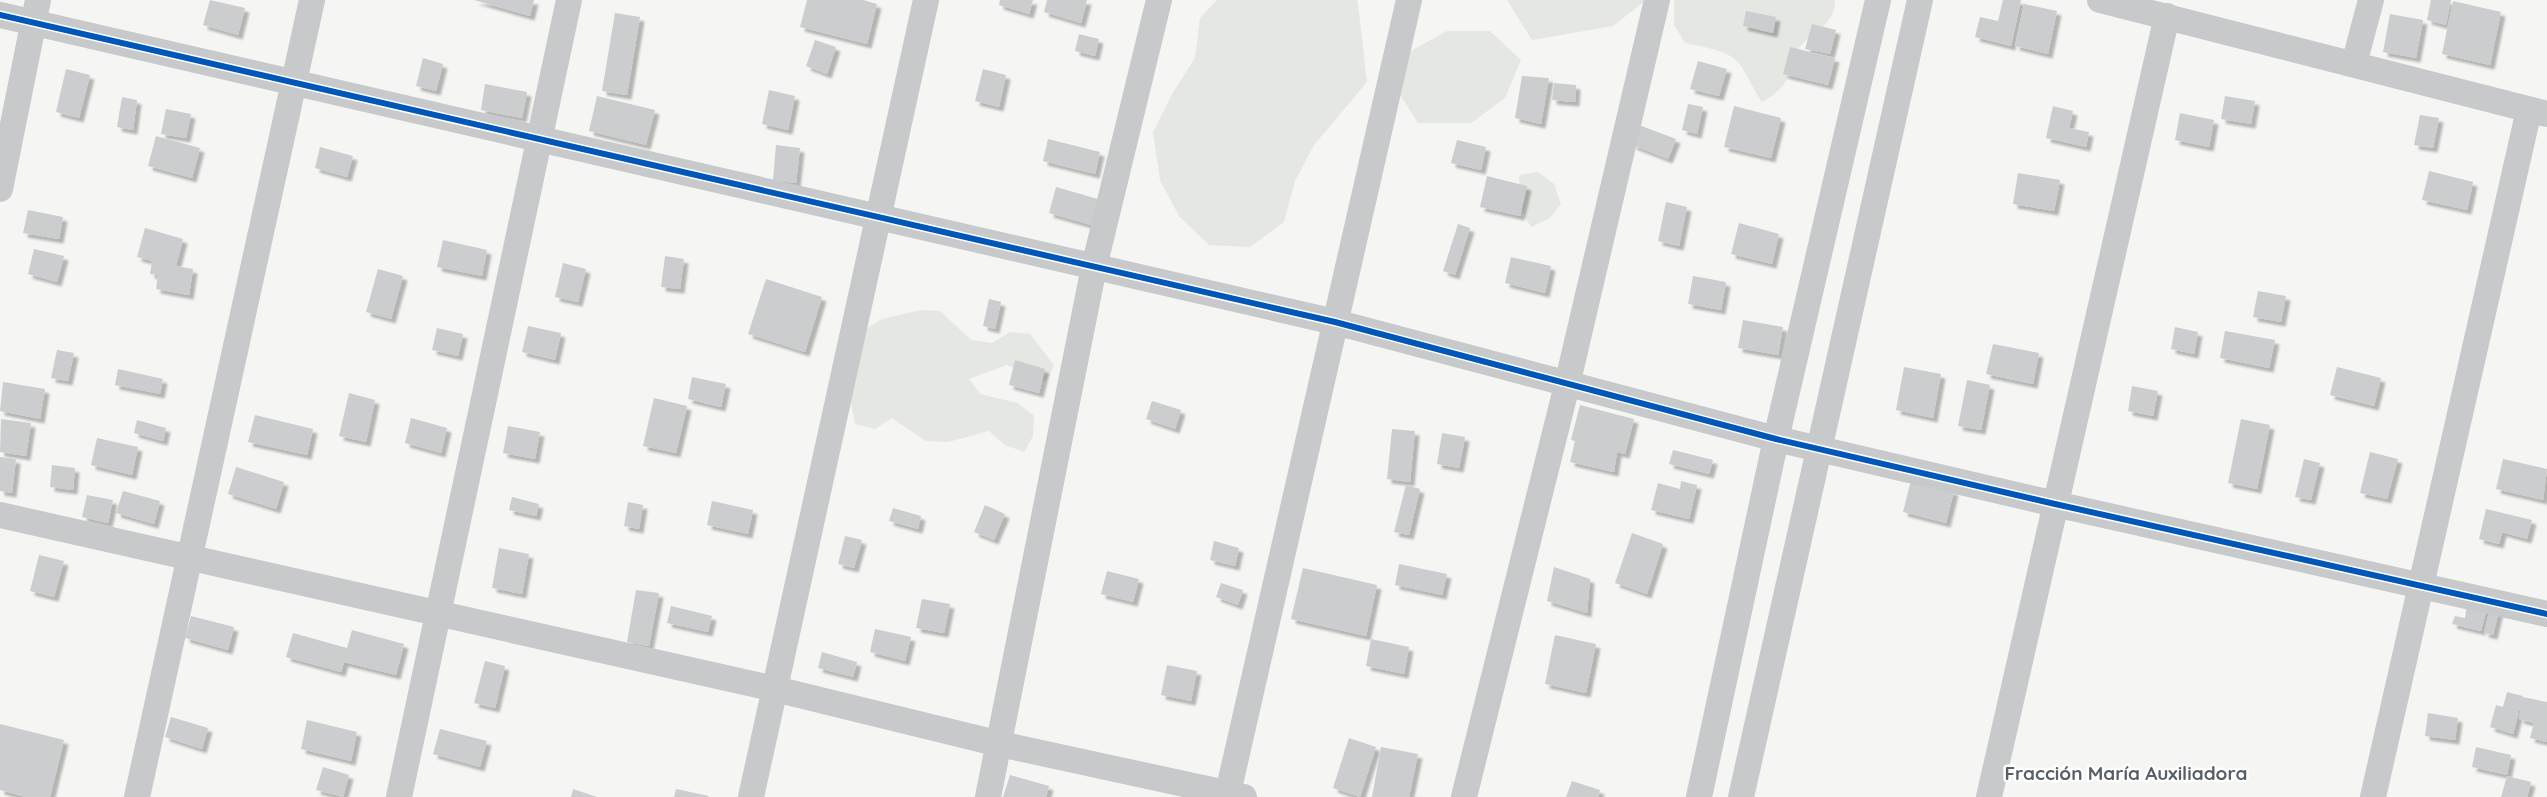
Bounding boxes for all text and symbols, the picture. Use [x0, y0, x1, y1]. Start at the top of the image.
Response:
district label: Fracción María Auxiliadora [2005, 761, 2247, 785]

